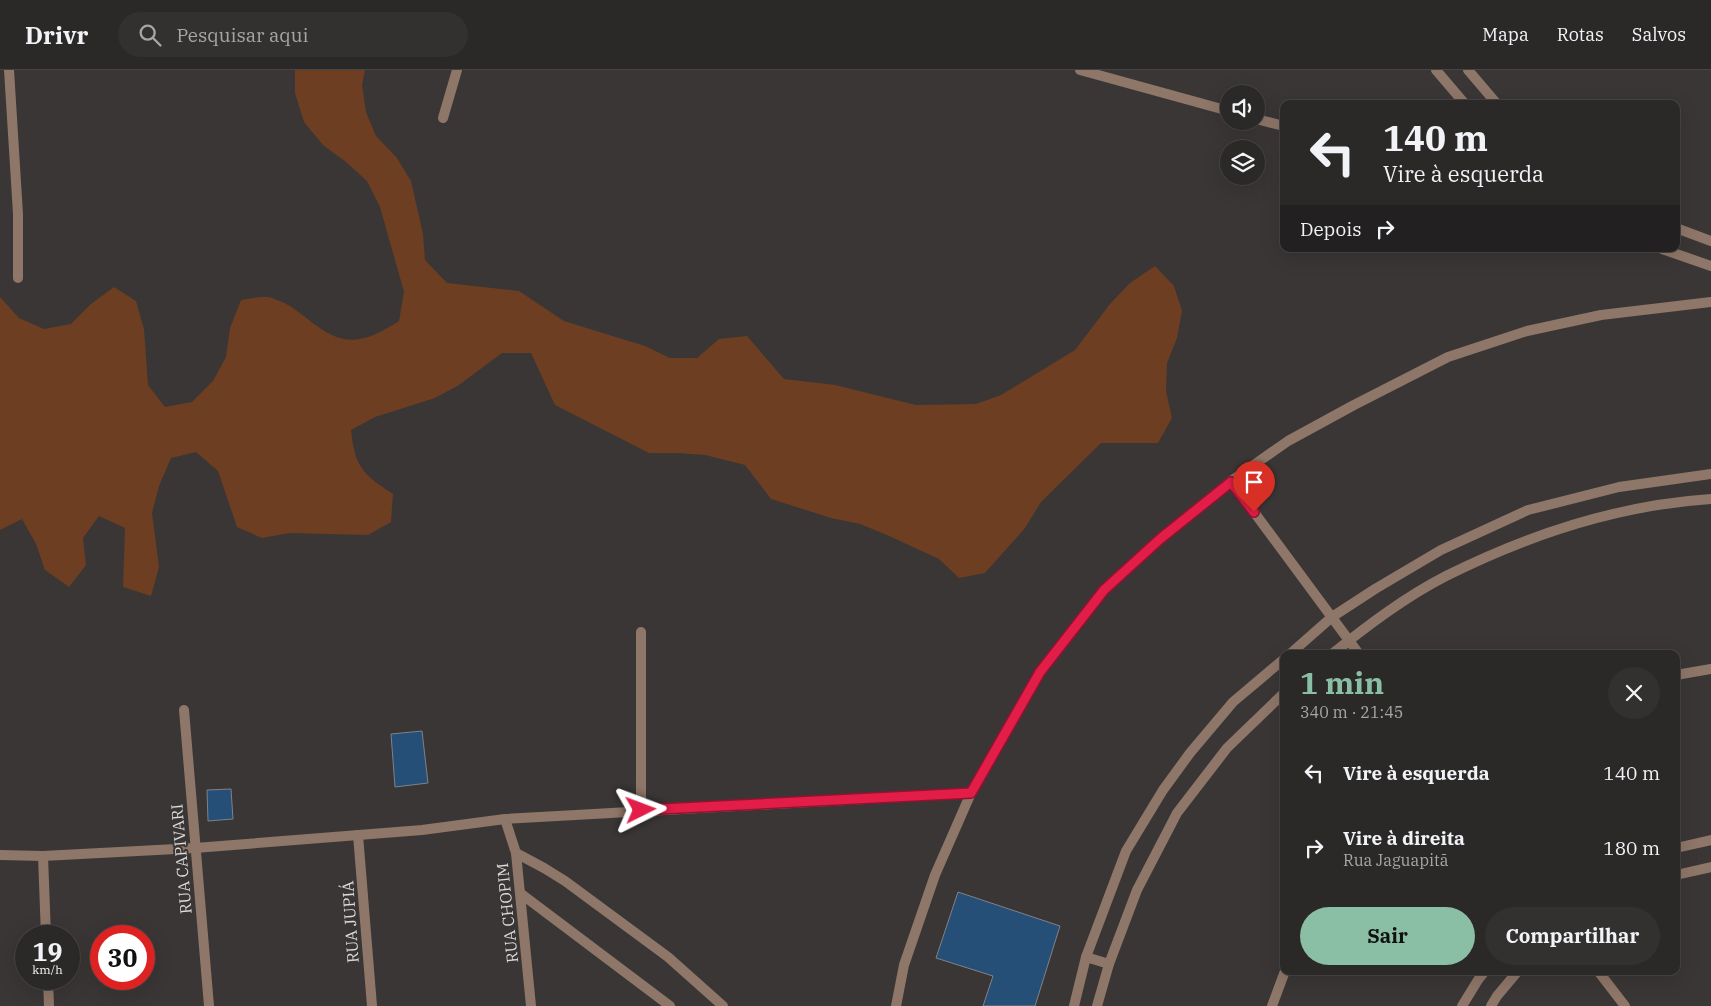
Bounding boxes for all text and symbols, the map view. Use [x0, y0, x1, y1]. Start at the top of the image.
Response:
search box [118, 12, 468, 57]
text: Drivr [25, 19, 88, 51]
icon: search [136, 21, 164, 49]
text: Pesquisar aqui [176, 23, 308, 47]
text: Mapa [1482, 23, 1529, 46]
text: Rotas [1557, 23, 1604, 46]
text: Salvos [1632, 23, 1686, 46]
map controls [1220, 85, 1265, 185]
button: sound [1220, 85, 1265, 130]
text: 140 m [1383, 115, 1488, 161]
icon: left [1300, 120, 1365, 185]
button: layers [1220, 140, 1265, 185]
text: Vire à esquerda [1383, 159, 1544, 188]
icon: right [1371, 215, 1399, 243]
text: Depois [1300, 217, 1361, 241]
pin [1233, 461, 1275, 512]
icon: arrive [1240, 468, 1268, 496]
text: 1 min [1300, 663, 1384, 702]
button: close [1608, 667, 1660, 719]
text: 340 m · 21:45 [1300, 702, 1403, 722]
icon: left [1300, 759, 1328, 787]
text: Vire à esquerda [1343, 761, 1490, 785]
text: 140 m [1603, 761, 1660, 785]
position arrow [614, 783, 666, 835]
street label: RUA CAPIVARI [166, 803, 196, 915]
text: Vire à direita [1343, 826, 1465, 850]
icon: right [1300, 834, 1328, 862]
text: 180 m [1603, 836, 1660, 860]
text: Rua Jaguapitã [1343, 850, 1449, 870]
street label: RUA CHOPIM [492, 862, 522, 964]
street label: RUA JUPIÁ [336, 880, 363, 964]
button: Sair [1300, 907, 1475, 965]
button: Compartilhar [1485, 907, 1660, 965]
speed limit sign: 30 [90, 925, 155, 990]
text: 19 [32, 935, 63, 968]
text: km/h [32, 962, 63, 977]

